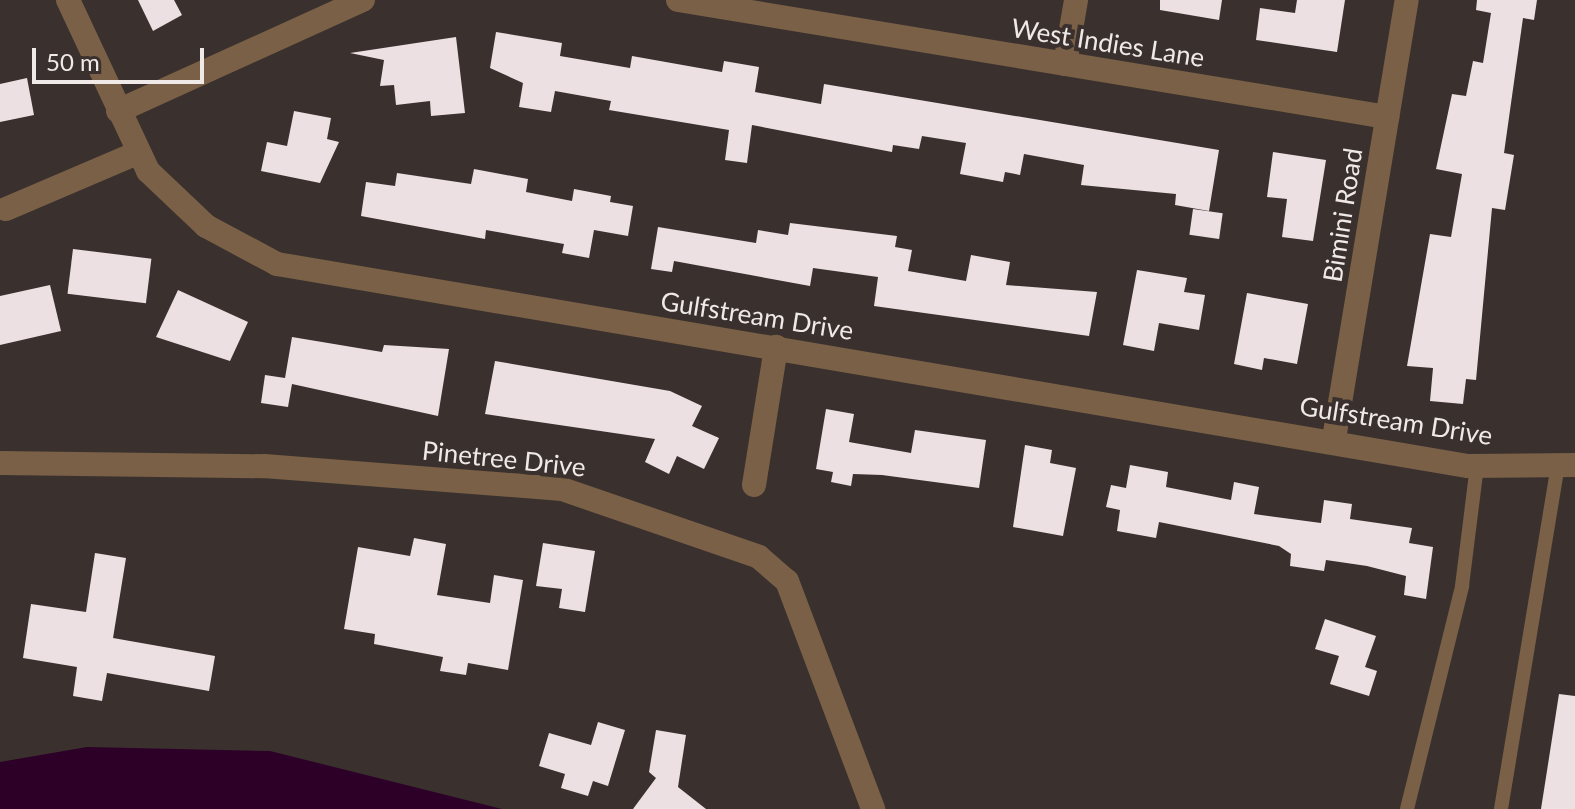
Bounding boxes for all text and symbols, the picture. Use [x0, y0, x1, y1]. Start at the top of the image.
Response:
street label: West Indies Lane [1009, 12, 1207, 74]
scale bar [36, 32, 208, 82]
text: 50 m [46, 47, 100, 76]
street label: Bimini Road [1317, 146, 1369, 284]
street label: Gulfstream Drive [658, 285, 856, 347]
street label: Gulfstream Drive [1297, 390, 1495, 452]
street label: Pinetree Drive [421, 435, 587, 483]

